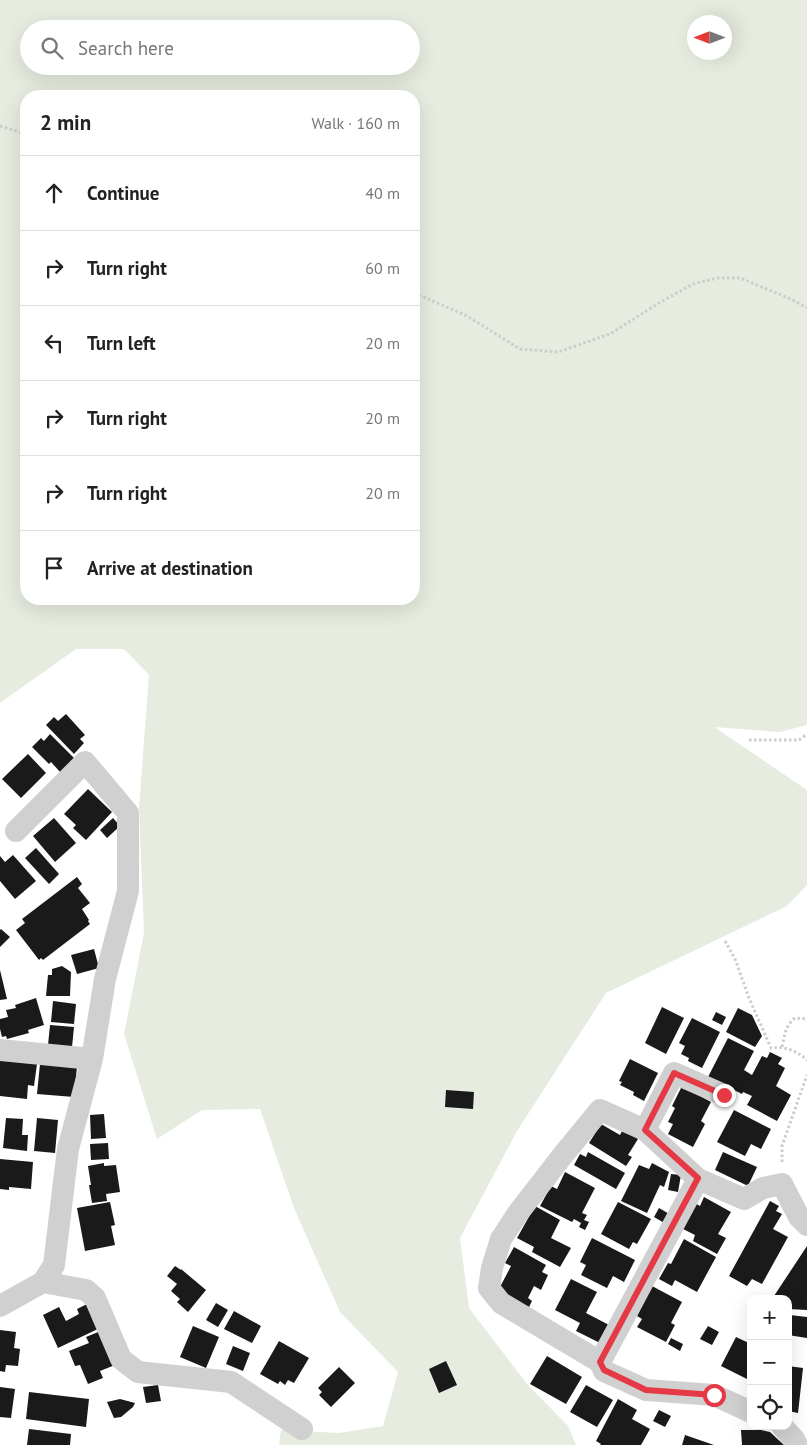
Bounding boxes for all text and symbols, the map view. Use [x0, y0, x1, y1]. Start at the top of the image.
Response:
north arrow [687, 15, 732, 60]
search box [20, 20, 420, 75]
icon: search [38, 34, 66, 62]
text: Search here [78, 36, 174, 60]
text: 2 min [40, 109, 91, 136]
text: Walk · 160 m [311, 113, 400, 133]
icon: ahead [40, 179, 68, 207]
text: Continue [87, 181, 159, 205]
text: 40 m [365, 183, 400, 203]
icon: right [40, 254, 68, 282]
text: Turn right [87, 256, 167, 280]
text: 60 m [365, 258, 400, 278]
icon: left [40, 329, 68, 357]
text: Turn left [87, 331, 156, 355]
text: 20 m [365, 333, 400, 353]
icon: right [40, 404, 68, 432]
text: Turn right [87, 406, 167, 430]
text: 20 m [365, 408, 400, 428]
icon: right [40, 479, 68, 507]
text: Turn right [87, 481, 167, 505]
text: 20 m [365, 483, 400, 503]
icon: arrive [40, 554, 68, 582]
text: Arrive at destination [87, 556, 253, 580]
route end [713, 1084, 736, 1107]
map controls [747, 1295, 792, 1430]
button: + [747, 1295, 792, 1340]
button: − [747, 1340, 792, 1385]
route start [703, 1384, 726, 1407]
button: locate [747, 1385, 792, 1430]

